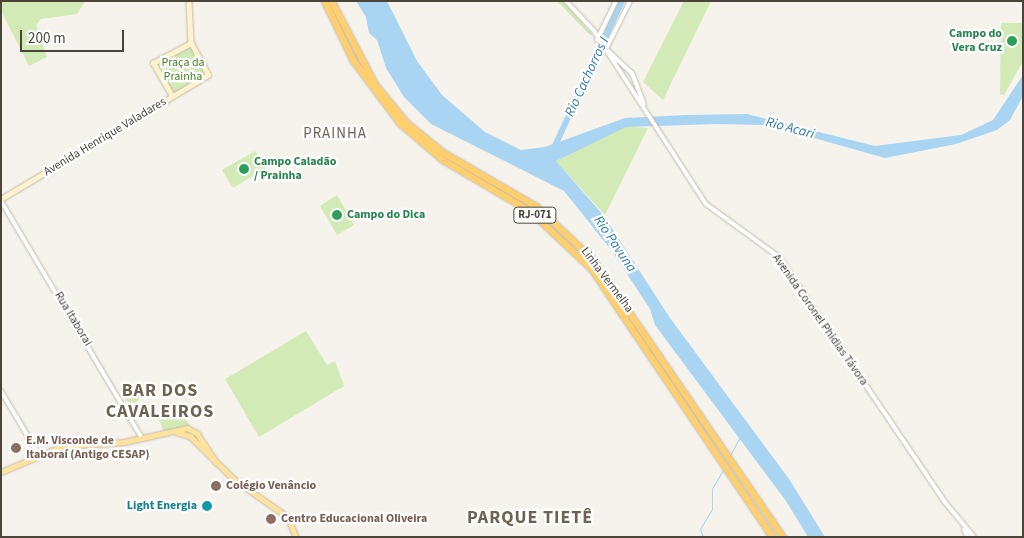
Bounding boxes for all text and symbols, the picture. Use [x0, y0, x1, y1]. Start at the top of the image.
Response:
scale bar [22, 20, 126, 52]
place label: Campo do Vera Cruz [949, 27, 1002, 55]
text: 200 m [28, 28, 66, 49]
water label: Rio Cachorros I [561, 35, 613, 119]
marker: Campo do Vera Cruz [1006, 35, 1018, 47]
park label: Praça da Prainha [161, 56, 205, 84]
street label: Avenida Henrique Valadares [41, 95, 169, 179]
water label: Rio Acari [764, 113, 816, 143]
district label: PRAINHA [302, 125, 368, 143]
place label: Campo Caladão / Prainha [254, 155, 336, 183]
marker: Campo Caladão / Prainha [238, 163, 250, 175]
road number: RJ-071 [512, 206, 558, 224]
place label: Campo do Dica [347, 208, 425, 222]
marker: Campo do Dica [331, 209, 343, 221]
water label: Rio Pavuna [590, 213, 640, 275]
street label: Linha Vermelha [578, 245, 636, 315]
street label: Avenida Coronel Phidias Távora [769, 251, 871, 389]
street label: Rua Itaborai [51, 289, 95, 349]
district label: BAR DOS CAVALEIROS [105, 381, 215, 424]
place label: E.M. Visconde de Itaboraí (Antigo CESAP) [26, 434, 150, 462]
marker: E.M. Visconde de Itaboraí (Antigo CESAP) [10, 442, 22, 454]
place label: Colégio Venâncio [226, 479, 316, 493]
marker: Colégio Venâncio [210, 480, 222, 492]
place label: Light Energia [127, 499, 197, 513]
marker: Light Energia [201, 500, 213, 512]
district label: PARQUE TIETÊ [465, 507, 595, 529]
place label: Centro Educacional Oliveira [281, 512, 427, 526]
marker: Centro Educacional Oliveira [265, 513, 277, 525]

